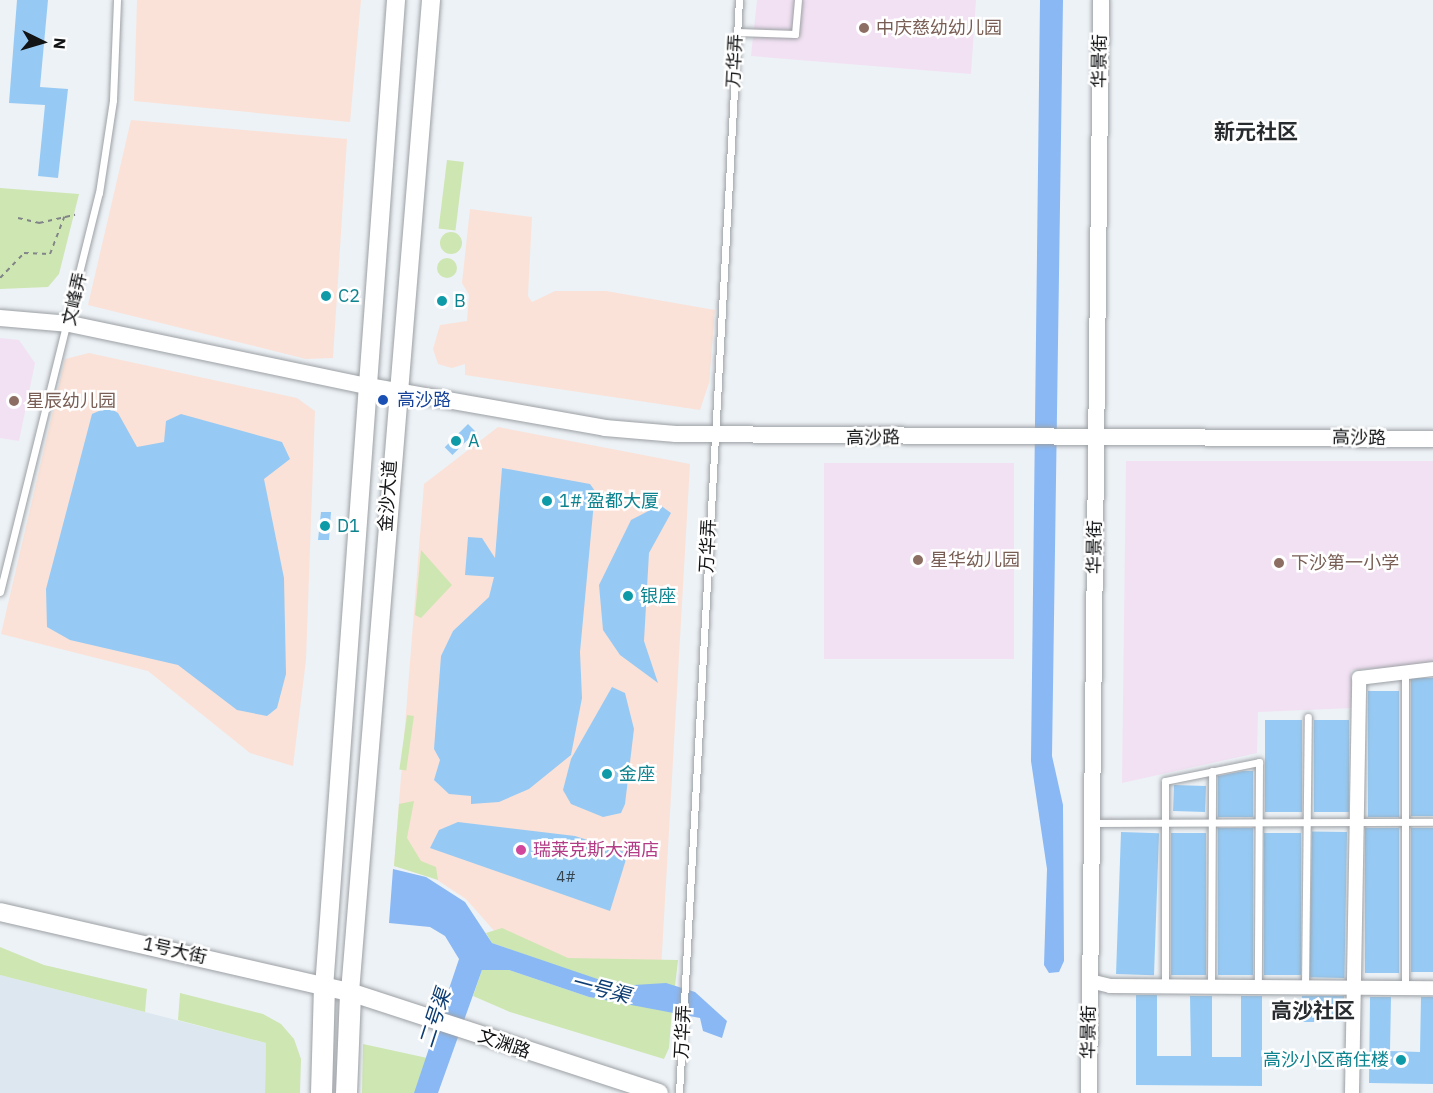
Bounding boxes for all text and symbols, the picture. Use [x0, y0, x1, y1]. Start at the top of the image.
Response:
north arrow [12, 12, 72, 72]
place label: 中庆慈幼幼儿园 [876, 17, 1002, 39]
marker: 中庆慈幼幼儿园 [857, 21, 871, 35]
street label: 万华弄 [723, 33, 747, 89]
street label: 华景街 [1089, 34, 1111, 88]
text: N [49, 37, 70, 50]
district label: 新元社区 [1214, 118, 1298, 144]
street label: 文峰弄 [58, 270, 92, 328]
place label: C2 [338, 285, 360, 307]
marker: C2 [319, 289, 333, 303]
place label: B [454, 290, 466, 312]
marker: B [435, 294, 449, 308]
place label: 高沙路 [397, 389, 451, 411]
place label: 星辰幼儿园 [26, 390, 116, 412]
marker: 高沙路 [374, 391, 392, 409]
marker: 星辰幼儿园 [7, 394, 21, 408]
street label: 高沙路 [846, 427, 900, 449]
street label: 高沙路 [1332, 427, 1386, 449]
place label: A [468, 430, 480, 452]
marker: A [449, 434, 463, 448]
street label: 金沙大道 [375, 459, 401, 533]
place label: 1# 盈都大厦 [559, 490, 659, 512]
marker: 1# 盈都大厦 [540, 494, 554, 508]
place label: D1 [337, 515, 360, 537]
street label: 万华弄 [696, 518, 720, 574]
marker: D1 [318, 519, 332, 533]
street label: 华景街 [1084, 520, 1106, 574]
place label: 星华幼儿园 [930, 549, 1020, 571]
place label: 下沙第一小学 [1291, 552, 1399, 574]
marker: 星华幼儿园 [911, 553, 925, 567]
marker: 下沙第一小学 [1272, 556, 1286, 570]
place label: 银座 [640, 585, 676, 607]
marker: 银座 [621, 589, 635, 603]
place label: 金座 [619, 763, 655, 785]
marker: 金座 [600, 767, 614, 781]
place label: 瑞莱克斯大酒店 [533, 839, 659, 861]
marker: 瑞莱克斯大酒店 [514, 843, 528, 857]
house number: 4# [556, 868, 576, 886]
street label: 1号大街 [141, 933, 209, 969]
water label: 一号渠 [569, 969, 633, 1007]
water label: 二号渠 [413, 986, 455, 1050]
district label: 高沙社区 [1271, 997, 1355, 1023]
street label: 万华弄 [671, 1004, 695, 1060]
street label: 华景街 [1078, 1005, 1100, 1059]
street label: 文渊路 [475, 1025, 533, 1063]
place label: 高沙小区商住楼 [1263, 1049, 1389, 1071]
marker: 高沙小区商住楼 [1394, 1053, 1408, 1067]

